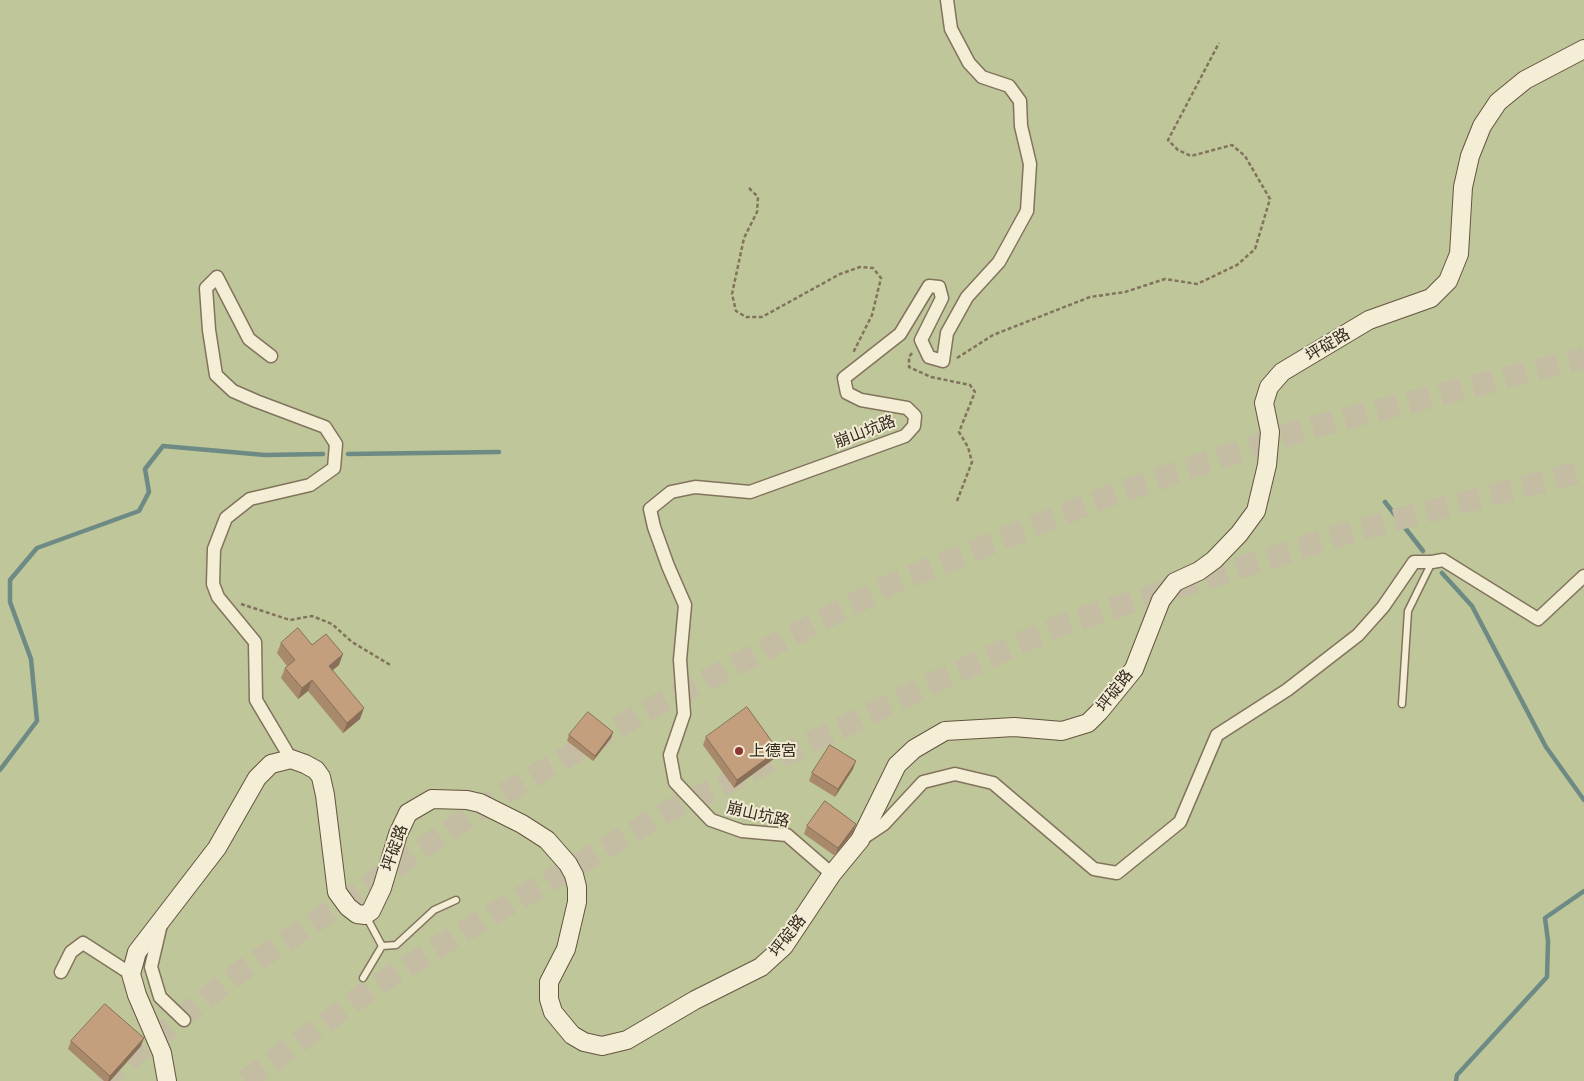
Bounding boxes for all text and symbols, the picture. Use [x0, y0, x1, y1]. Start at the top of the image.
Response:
street label: 坪碇路 [1302, 324, 1354, 366]
street label: 崩山坑路 [832, 412, 898, 452]
street label: 坪碇路 [1093, 666, 1137, 716]
place label: 上德宮 [749, 741, 797, 761]
marker: 上德宮 [733, 745, 745, 757]
street label: 崩山坑路 [725, 798, 791, 832]
street label: 坪碇路 [378, 822, 412, 874]
street label: 坪碇路 [766, 911, 810, 961]

